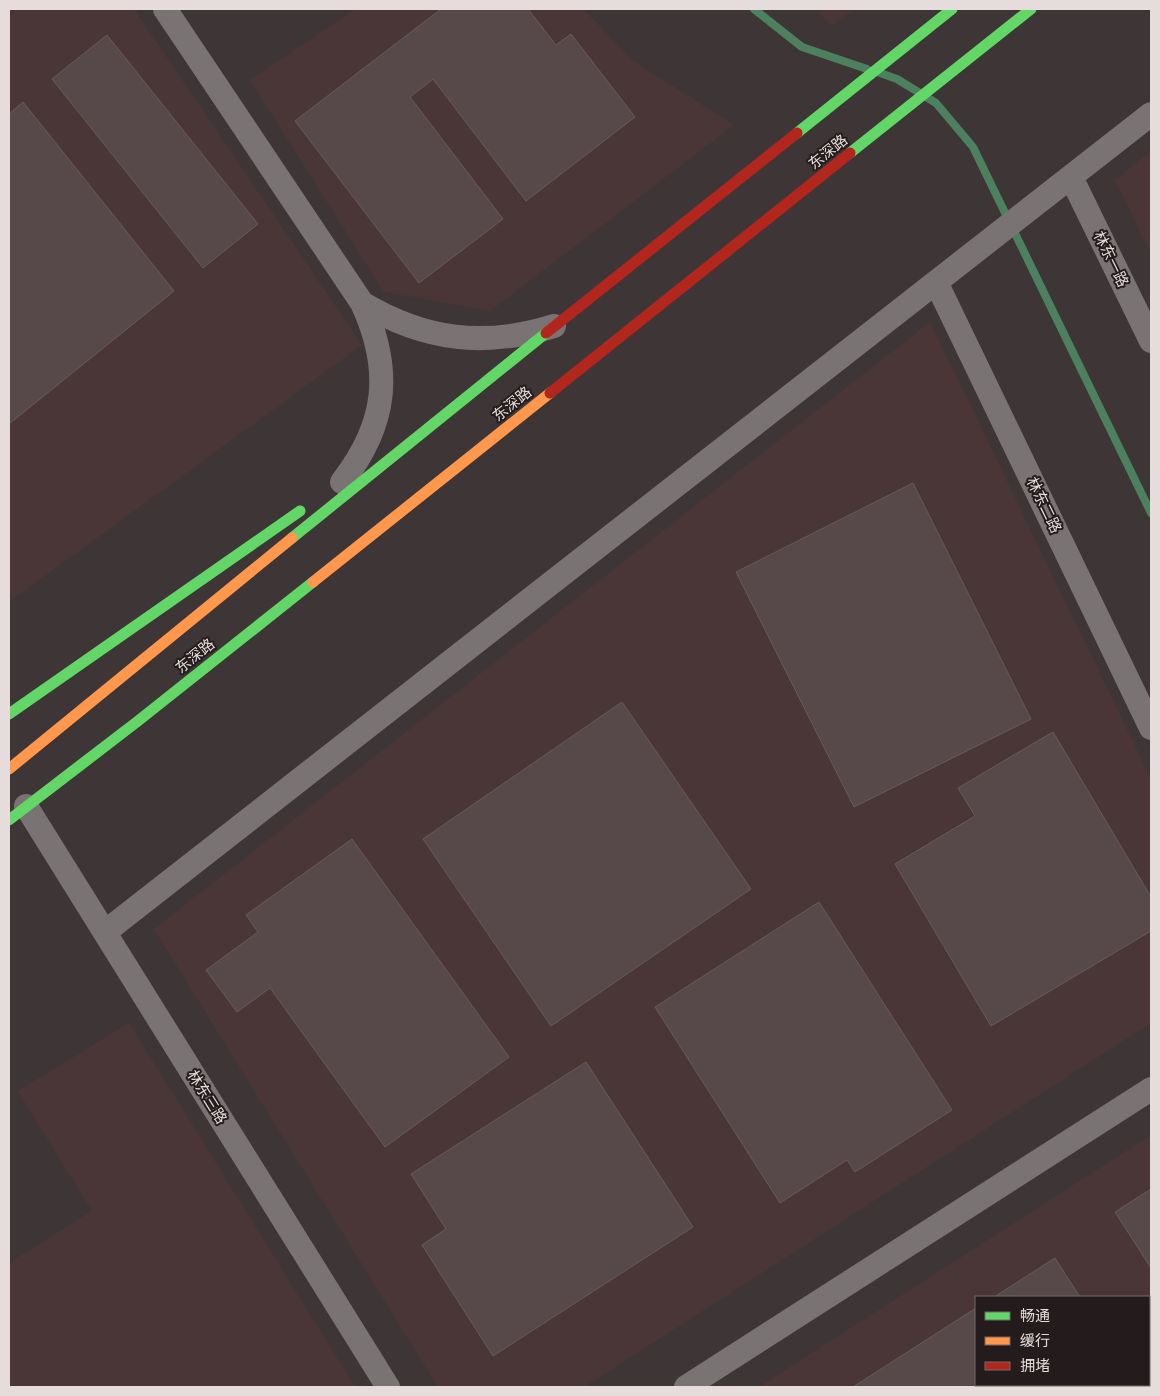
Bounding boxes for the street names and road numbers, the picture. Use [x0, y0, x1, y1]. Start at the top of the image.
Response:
street label: 东深路 [805, 131, 851, 173]
street label: 林东一路 [1090, 228, 1132, 290]
street label: 东深路 [489, 383, 535, 425]
street label: 林东二路 [1023, 474, 1065, 536]
street label: 东深路 [172, 635, 218, 677]
street label: 林东三路 [183, 1067, 231, 1127]

